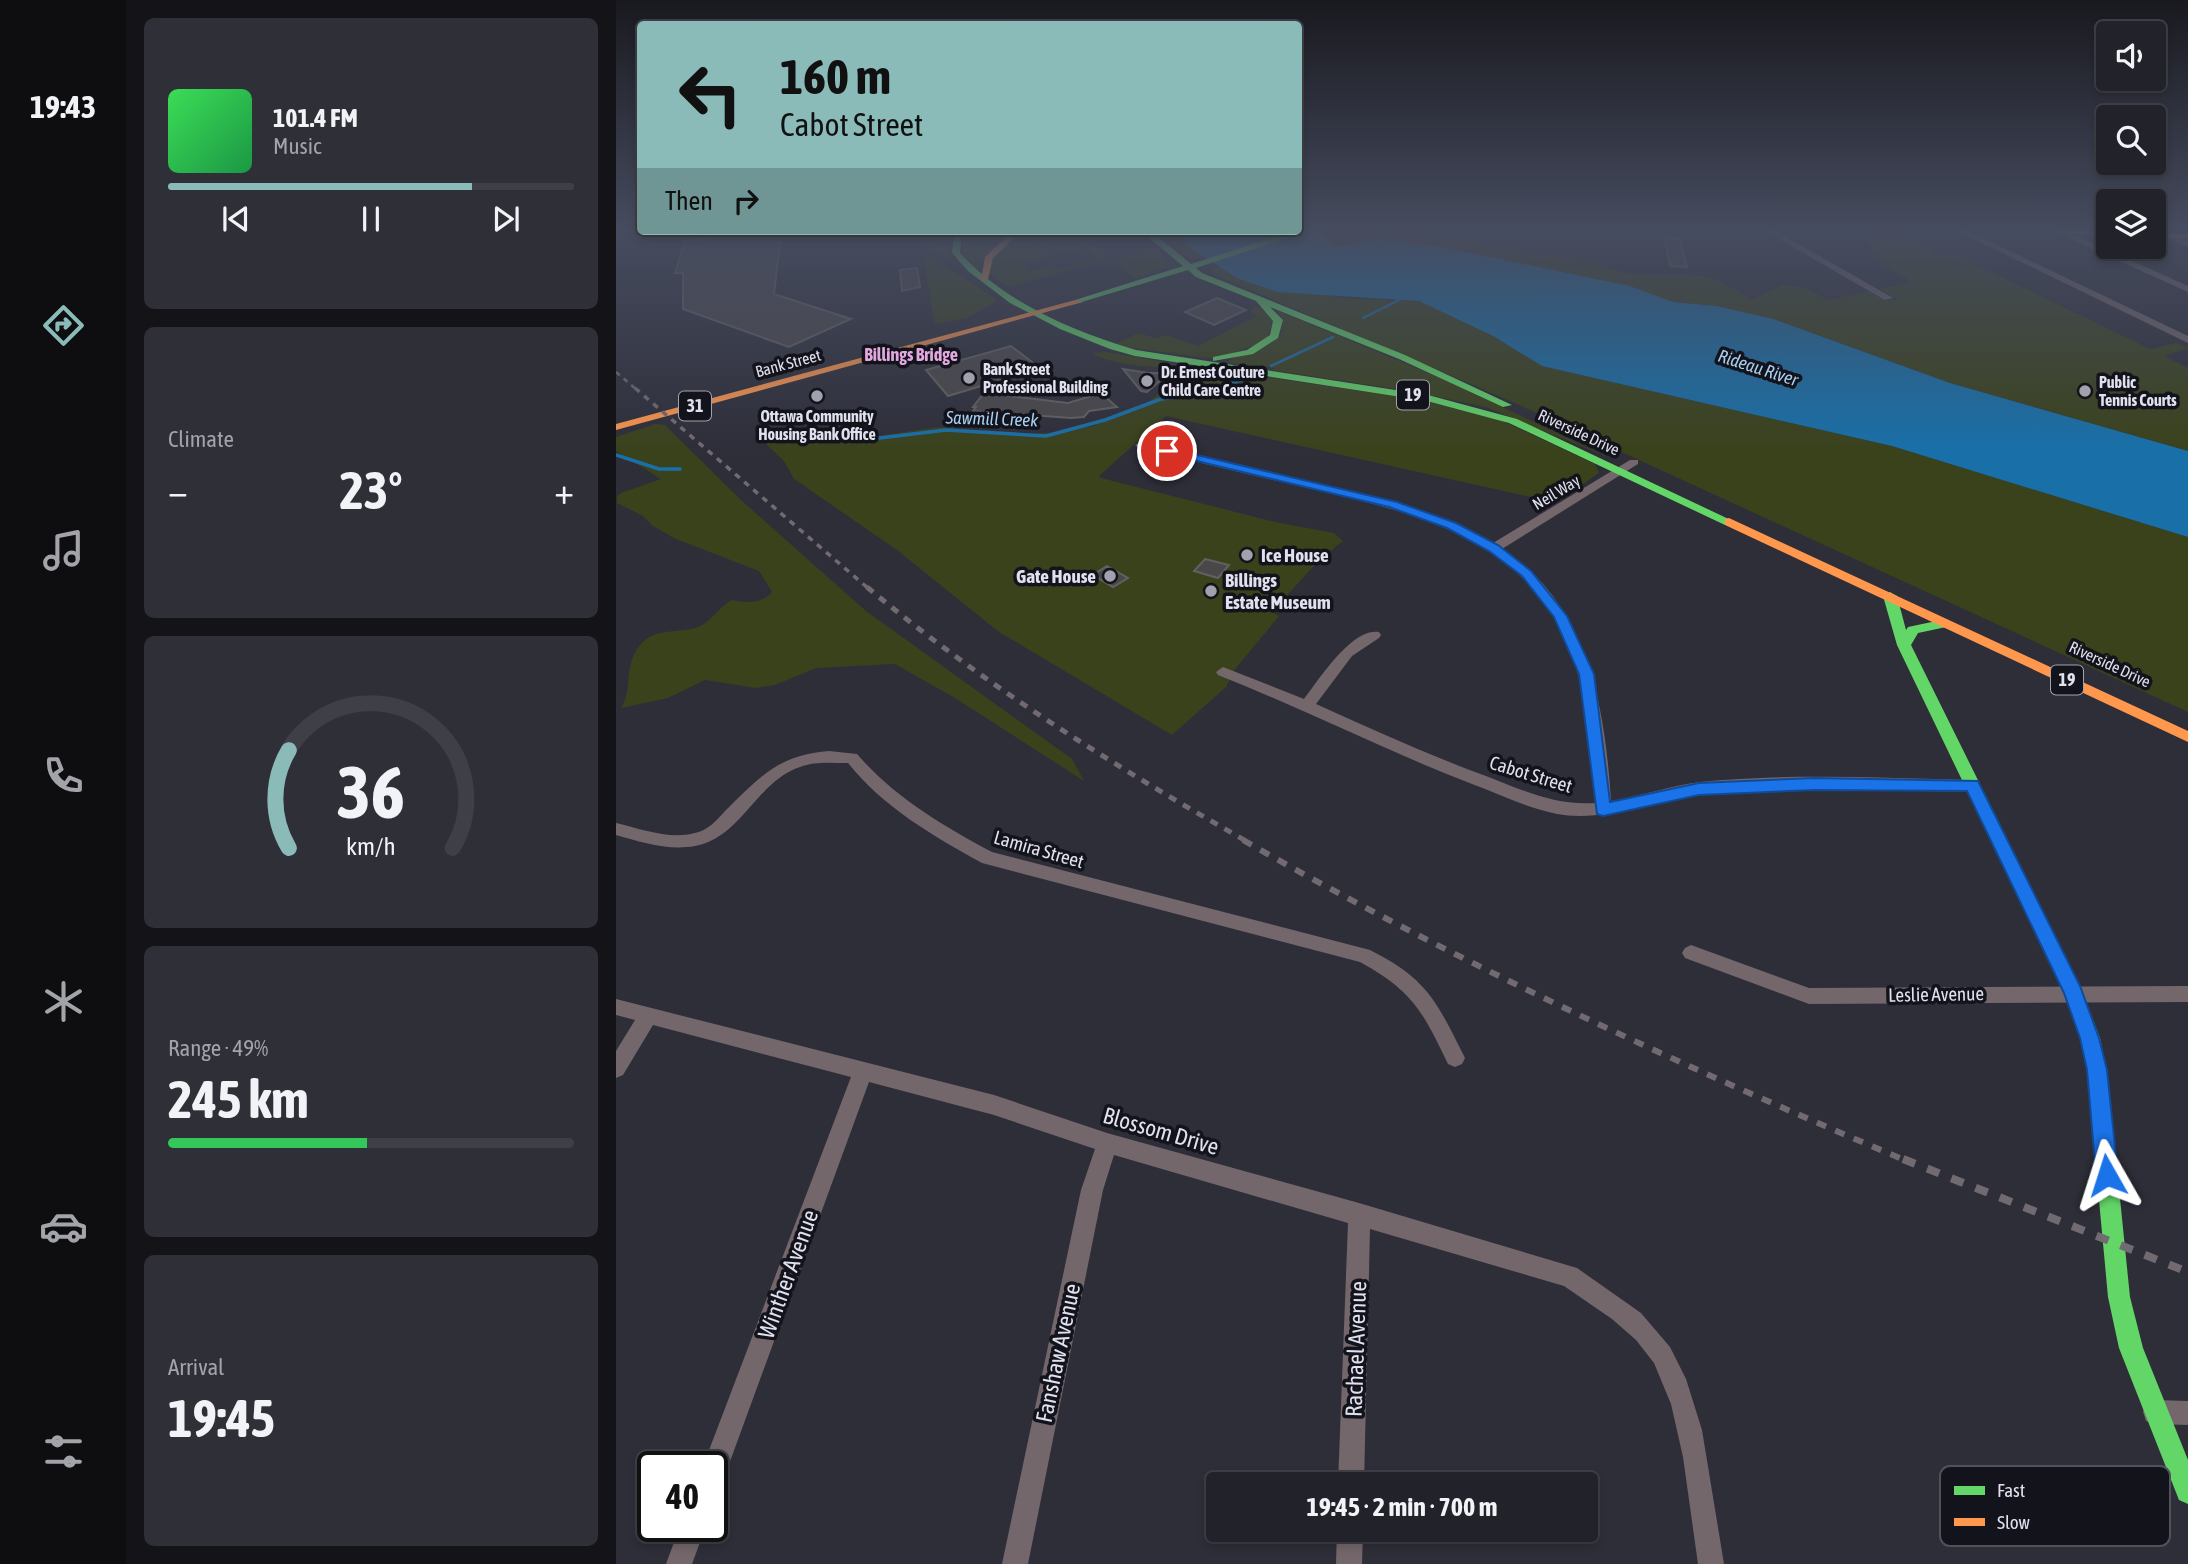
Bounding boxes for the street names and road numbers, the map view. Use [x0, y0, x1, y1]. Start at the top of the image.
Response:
street label: Bank Street [753, 346, 823, 380]
road number: 19 [1397, 380, 1429, 410]
road number: 31 [679, 392, 711, 420]
street label: Riverside Drive [1536, 405, 1622, 459]
street label: Neil Way [1529, 471, 1584, 514]
street label: Riverside Drive [2067, 637, 2153, 691]
road number: 19 [2051, 666, 2083, 694]
street label: Cabot Street [1487, 751, 1575, 797]
street label: Lamira Street [991, 826, 1087, 872]
street label: Leslie Avenue [1888, 982, 1984, 1006]
street label: Blossom Drive [1100, 1102, 1222, 1160]
street label: Winther Avenue [753, 1206, 823, 1342]
street label: Fanshaw Avenue [1031, 1281, 1085, 1425]
street label: Rachael Avenue [1341, 1281, 1371, 1417]

